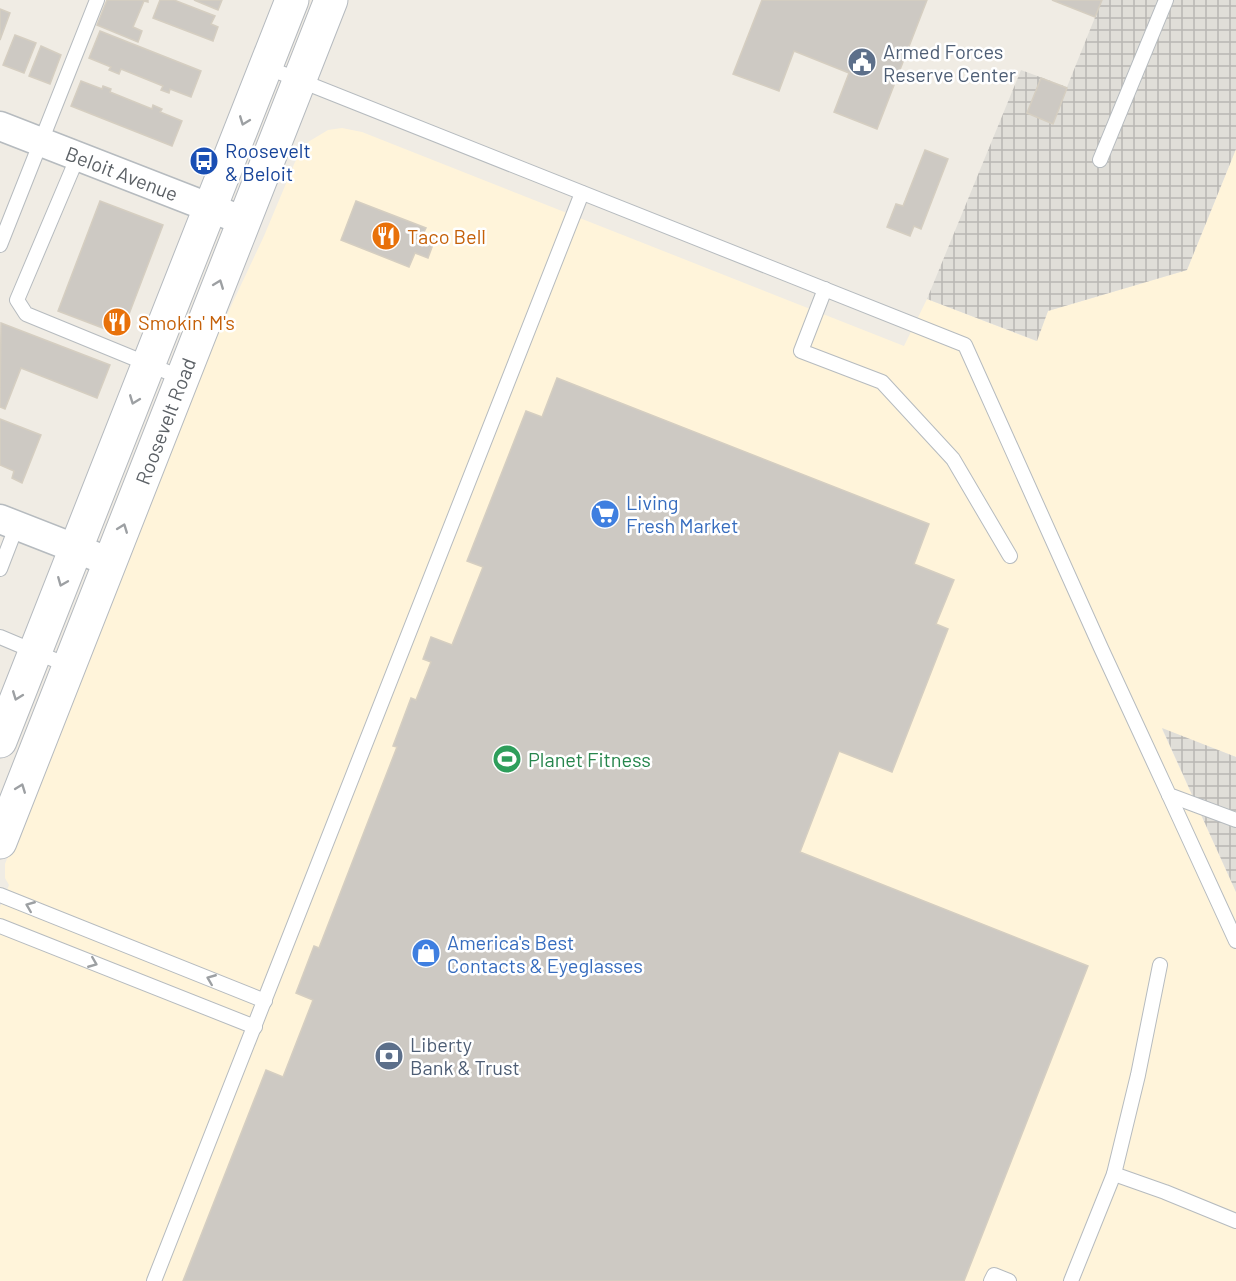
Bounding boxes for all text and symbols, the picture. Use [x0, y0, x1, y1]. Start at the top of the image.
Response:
place label: Armed Forces Reserve Center [883, 39, 1016, 86]
public building icon: Armed Forces Reserve Center [846, 46, 878, 78]
one-way arrow [239, 115, 251, 126]
place label: Roosevelt & Beloit [225, 138, 311, 185]
street label: Beloit Avenue [62, 141, 182, 205]
bus stop icon: Roosevelt & Beloit [188, 145, 220, 177]
restaurant icon: Taco Bell [370, 220, 402, 252]
place label: Taco Bell [407, 224, 486, 248]
one-way arrow [212, 279, 224, 290]
restaurant icon: Smokin' M's [101, 306, 133, 338]
place label: Smokin' M's [138, 310, 235, 334]
street label: Roosevelt Road [130, 354, 200, 488]
one-way arrow [129, 394, 141, 405]
place label: Living Fresh Market [626, 490, 738, 537]
supermarket icon: Living Fresh Market [589, 498, 621, 530]
one-way arrow [116, 523, 128, 534]
one-way arrow [57, 576, 70, 587]
one-way arrow [12, 690, 25, 701]
sports icon: Planet Fitness [491, 743, 523, 775]
place label: Planet Fitness [528, 747, 651, 771]
one-way arrow [14, 783, 27, 794]
one-way arrow [25, 901, 35, 914]
place label: America's Best Contacts & Eyeglasses [447, 930, 643, 977]
shop icon: America's Best Contacts & Eyeglasses [410, 937, 442, 969]
one-way arrow [87, 956, 98, 968]
one-way arrow [206, 974, 217, 986]
place label: Liberty Bank & Trust [410, 1032, 520, 1079]
bank icon: Liberty Bank & Trust [373, 1040, 405, 1072]

